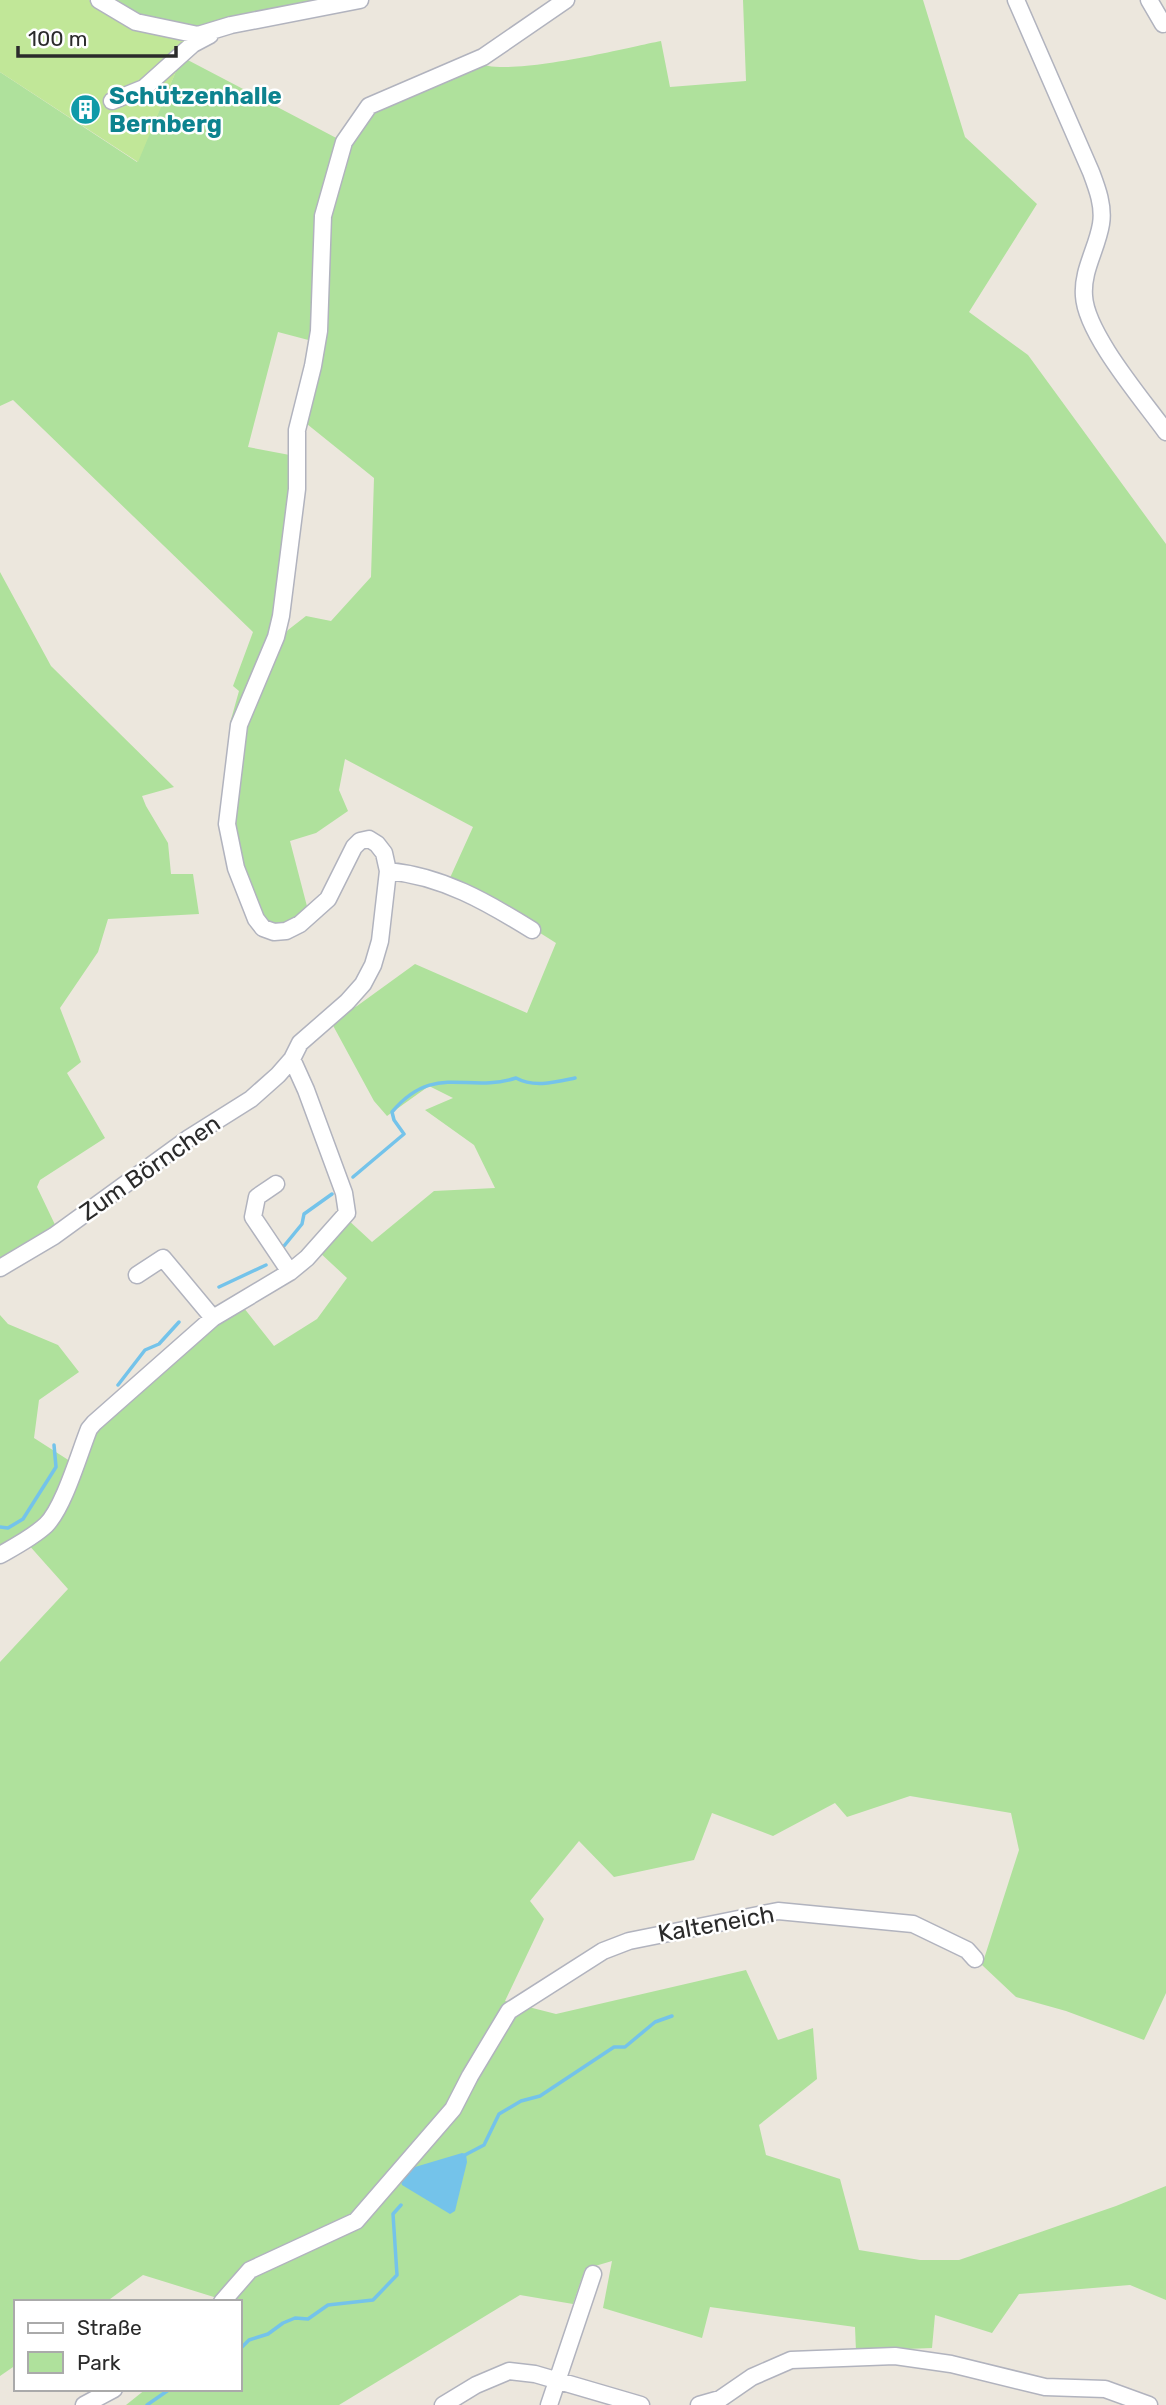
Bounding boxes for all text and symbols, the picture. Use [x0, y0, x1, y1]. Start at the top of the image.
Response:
scale bar [18, 14, 175, 58]
text: 100 m [28, 26, 87, 51]
place label: Schützenhalle Bernberg [109, 82, 282, 138]
building icon: Schützenhalle Bernberg [69, 93, 103, 127]
street label: Zum Börnchen [74, 1109, 226, 1227]
street label: Kalteneich [656, 1900, 776, 1948]
legend [14, 2300, 242, 2391]
text: Straße [77, 2315, 142, 2340]
text: Park [77, 2350, 121, 2375]

